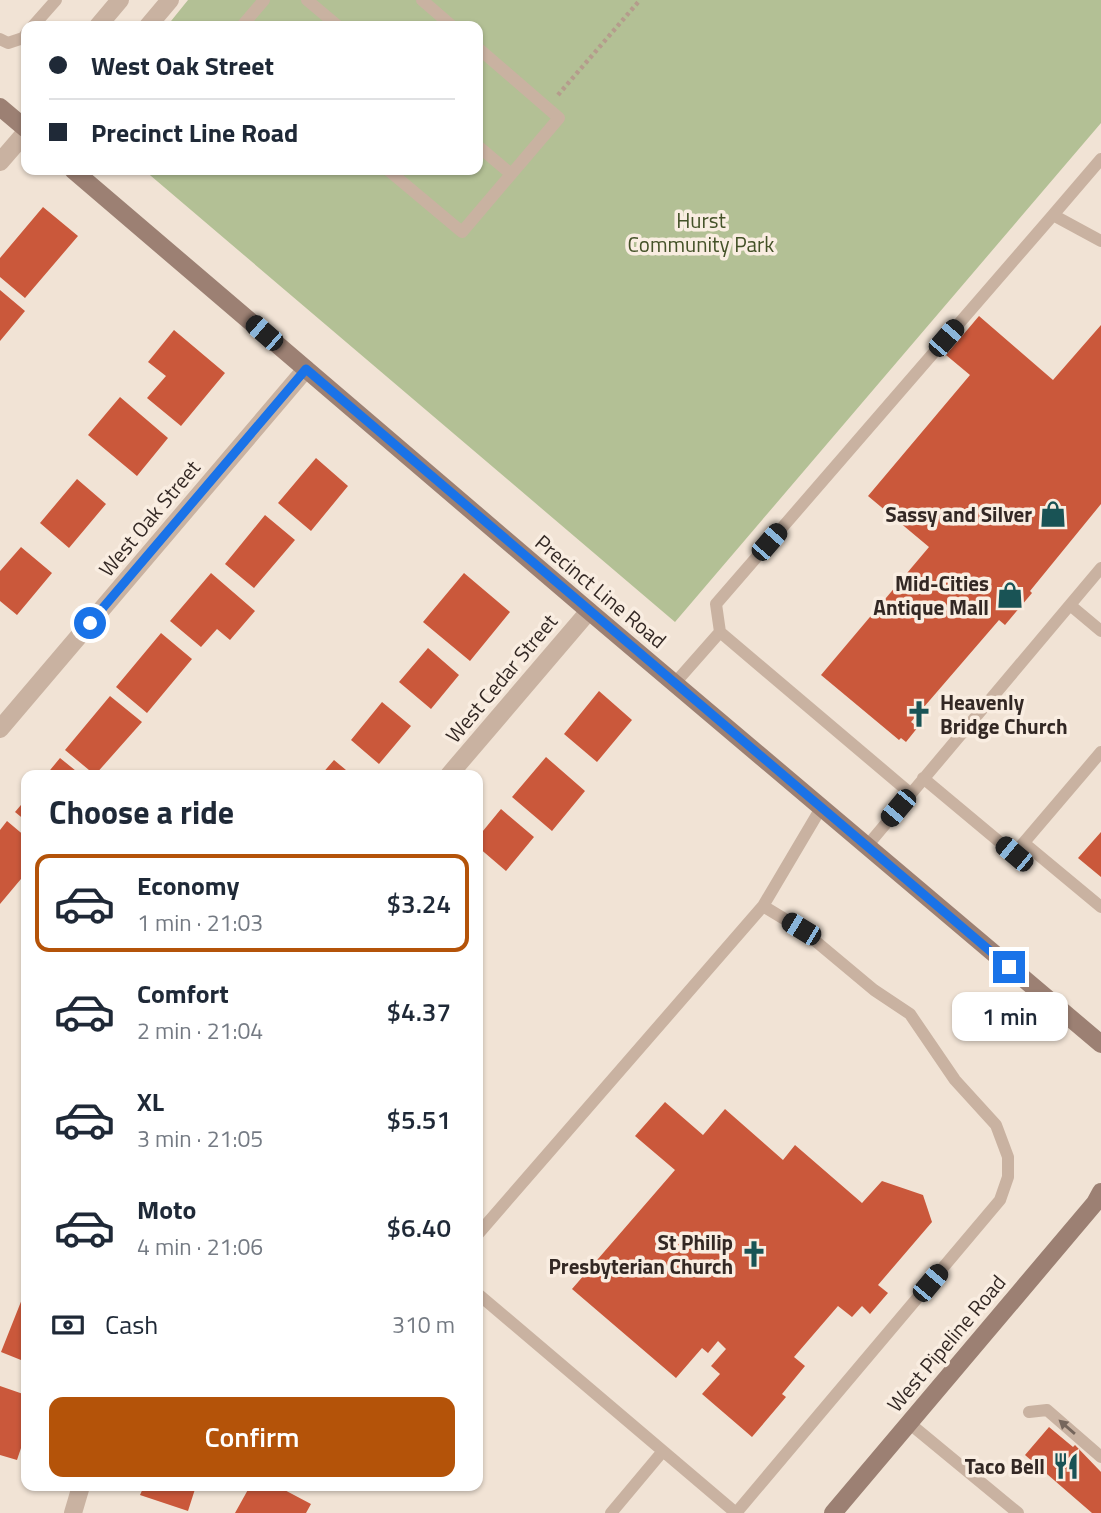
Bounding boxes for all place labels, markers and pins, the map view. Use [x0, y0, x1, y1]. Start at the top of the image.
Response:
place label: Sassy and Silver [885, 498, 1032, 530]
shop icon: Sassy and Silver [1038, 499, 1068, 529]
place label: Mid-Cities Antique Mall [873, 567, 989, 623]
shop icon: Mid-Cities Antique Mall [995, 580, 1025, 610]
place label: Heavenly Bridge Church [940, 686, 1068, 742]
church icon: Heavenly Bridge Church [904, 699, 934, 729]
place label: St Philip Presbyterian Church [548, 1226, 733, 1282]
church icon: St Philip Presbyterian Church [739, 1239, 769, 1269]
place label: Taco Bell [965, 1450, 1045, 1482]
restaurant icon: Taco Bell [1051, 1451, 1081, 1481]

